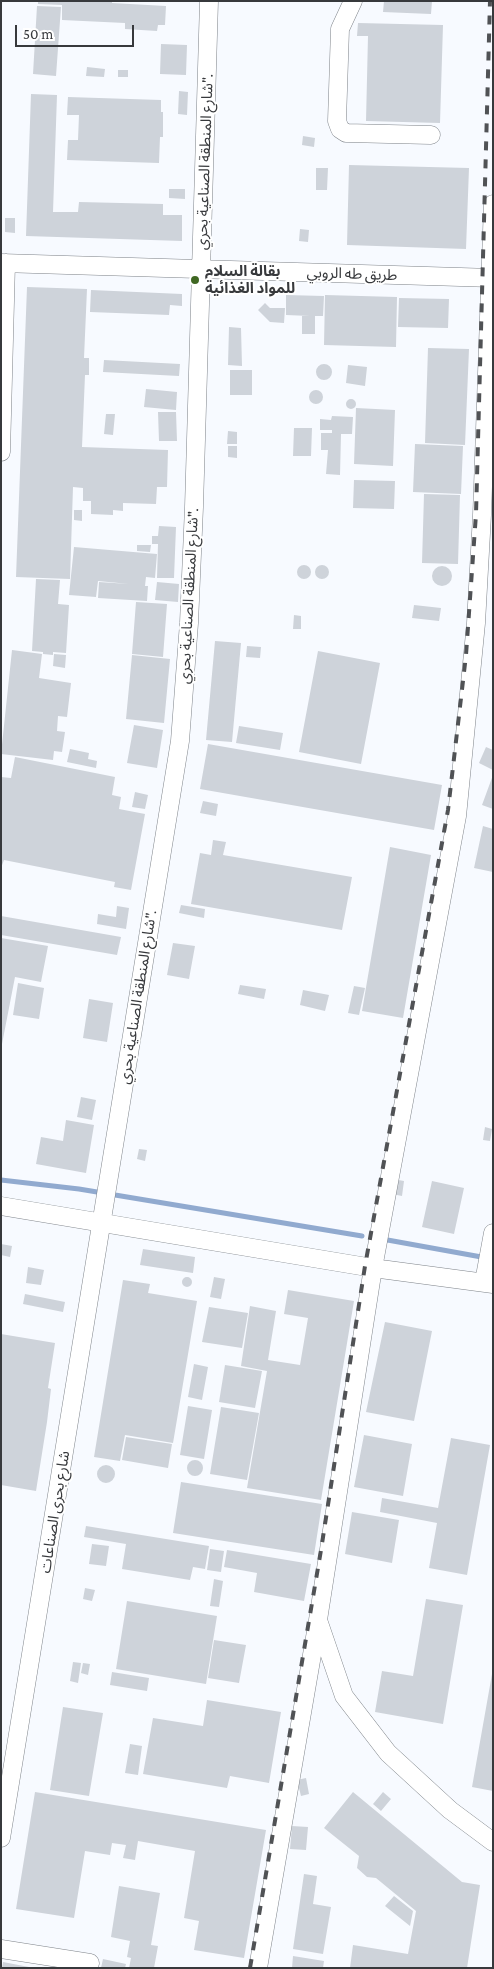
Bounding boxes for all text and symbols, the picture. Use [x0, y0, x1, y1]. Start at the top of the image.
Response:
scale bar [18, 15, 136, 47]
text: 50 m [23, 26, 53, 42]
street label: شارع المنطقة الصناعية بحري". [193, 74, 217, 250]
place label: بقالة السلام للمواد الغذائية [205, 262, 295, 297]
street label: طريق طه الروبي [306, 263, 398, 285]
marker: بقالة السلام للمواد الغذائية [189, 274, 201, 286]
street label: شارع المنطقة الصناعية بحري". [175, 508, 203, 684]
street label: شارع المنطقة الصناعية بحري". [115, 909, 161, 1085]
street label: شارع بحرى الصناعات [36, 1449, 74, 1575]

